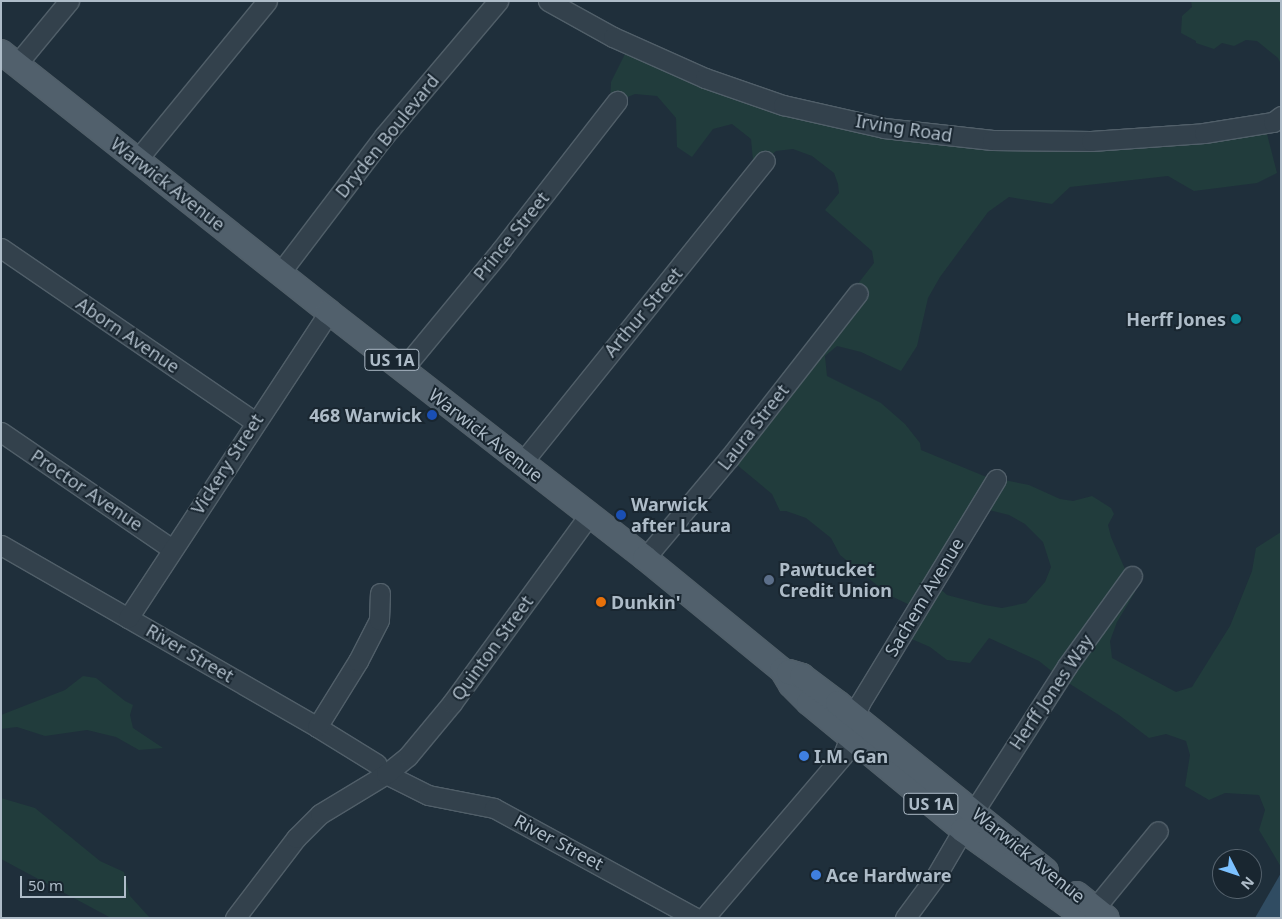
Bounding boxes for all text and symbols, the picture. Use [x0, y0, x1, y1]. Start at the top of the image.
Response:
street label: Dryden Boulevard [331, 70, 443, 202]
street label: Irving Road [854, 110, 954, 146]
street label: Warwick Avenue [107, 133, 229, 235]
street label: Prince Street [469, 187, 553, 285]
street label: Arthur Street [599, 263, 687, 361]
street label: Aborn Avenue [72, 293, 184, 377]
place label: Herff Jones [1126, 308, 1226, 330]
marker: Herff Jones [1230, 313, 1242, 325]
road number: US 1A [363, 346, 421, 374]
street label: Laura Street [713, 380, 793, 474]
street label: Warwick Avenue [425, 384, 547, 486]
place label: 468 Warwick [309, 404, 422, 426]
marker: 468 Warwick [426, 409, 438, 421]
street label: Vickery Street [187, 410, 267, 518]
street label: Proctor Avenue [27, 445, 147, 535]
place label: Warwick after Laura [631, 494, 731, 536]
marker: Warwick after Laura [615, 509, 627, 521]
street label: Sachem Avenue [880, 534, 968, 660]
place label: Pawtucket Credit Union [779, 559, 892, 602]
marker: Pawtucket Credit Union [763, 574, 775, 586]
street label: Quinton Street [447, 591, 537, 705]
place label: Dunkin' [611, 591, 680, 613]
marker: Dunkin' [595, 596, 607, 608]
street label: River Street [142, 619, 238, 687]
street label: Herff Jones Way [1005, 630, 1097, 754]
place label: I.M. Gan [814, 745, 888, 767]
marker: I.M. Gan [798, 750, 810, 762]
road number: US 1A [902, 791, 960, 818]
street label: Warwick Avenue [968, 803, 1090, 907]
street label: River Street [511, 810, 607, 874]
north arrow [1212, 849, 1262, 899]
place label: Ace Hardware [826, 864, 951, 886]
scale bar [22, 866, 129, 898]
marker: Ace Hardware [810, 869, 822, 881]
text: N [1237, 873, 1259, 894]
text: 50 m [28, 875, 63, 895]

